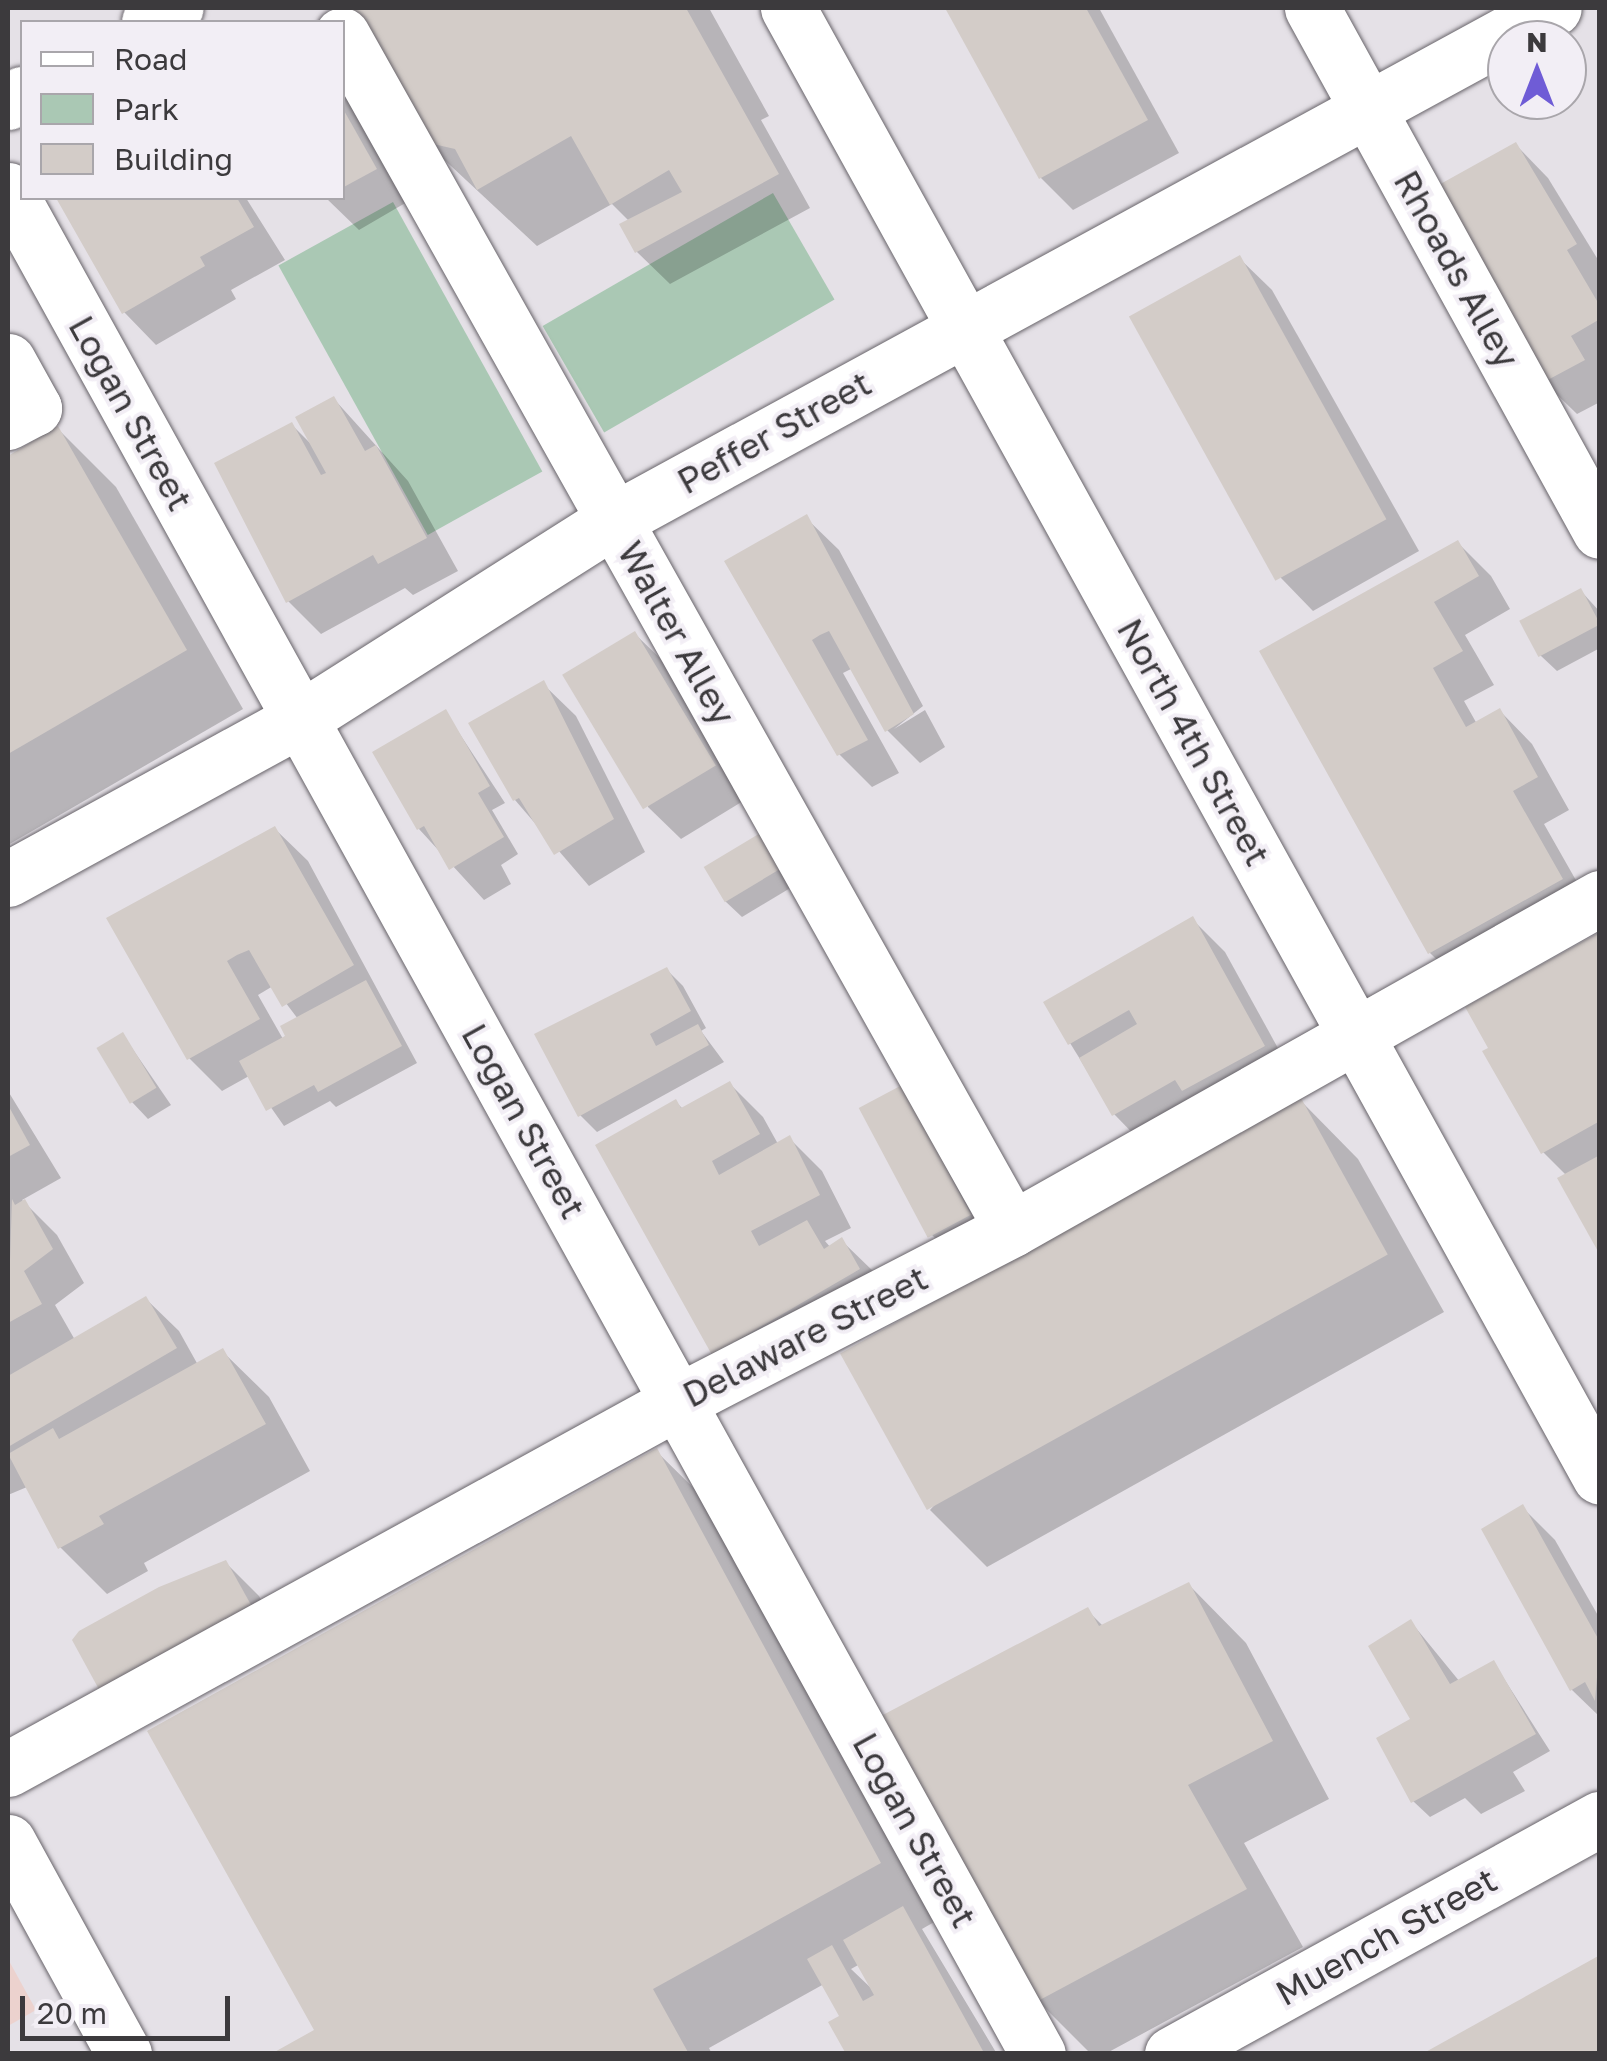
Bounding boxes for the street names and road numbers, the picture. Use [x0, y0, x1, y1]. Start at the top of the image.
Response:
street label: Rhoads Alley [1386, 163, 1528, 375]
street label: Logan Street [60, 308, 202, 518]
street label: Peffer Street [670, 362, 878, 502]
street label: Walter Alley [609, 534, 745, 732]
street label: North 4th Street [1109, 611, 1279, 873]
street label: Logan Street [453, 1016, 595, 1226]
street label: Delaware Street [676, 1256, 934, 1416]
street label: Logan Street [844, 1725, 986, 1935]
street label: Muench Street [1268, 1858, 1504, 2014]

